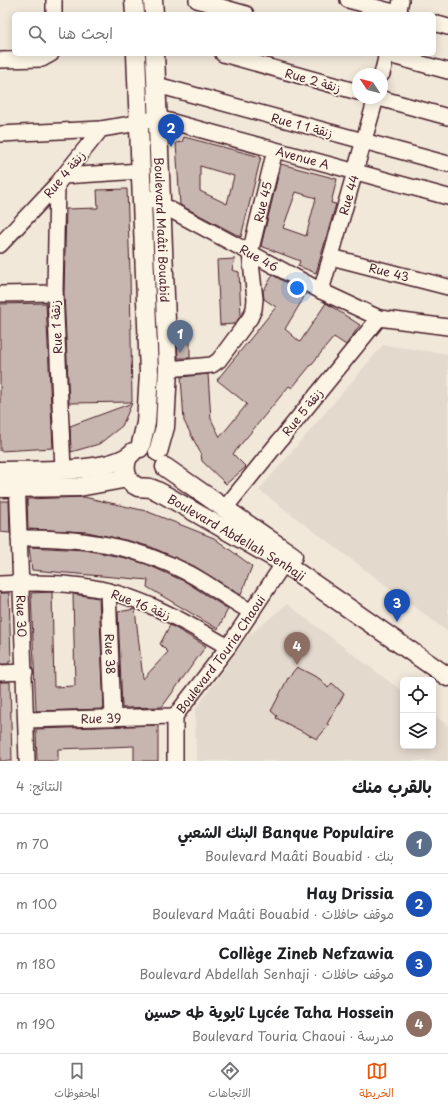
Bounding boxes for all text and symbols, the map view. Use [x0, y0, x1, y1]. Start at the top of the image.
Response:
search box [12, 12, 436, 56]
text: ابحث هنا [58, 21, 113, 44]
icon: search [26, 23, 48, 45]
street label: Rue 2 زنقة [283, 63, 343, 97]
north arrow [352, 68, 388, 104]
street label: Rue 1 زنقة 1 [269, 108, 335, 142]
pin: 2 [158, 114, 184, 147]
street label: Avenue A [274, 142, 331, 173]
street label: Rue 4 زنقة [39, 147, 89, 201]
street label: Boulevard Maâti Bouabid [150, 157, 174, 303]
street label: Rue 44 [334, 172, 363, 217]
street label: Rue 45 [249, 179, 276, 224]
street label: Rue 46 [236, 240, 282, 276]
street label: Rue 43 [367, 258, 411, 286]
your location [287, 278, 307, 298]
street label: Rue 1 زنقة [46, 300, 66, 354]
pin: 1 [167, 320, 193, 353]
street label: Rue 5 زنقة [277, 384, 327, 440]
street label: Boulevard Abdellah Senhaji [164, 489, 309, 585]
street label: Rue 16 زنقة [109, 584, 173, 624]
pin: 3 [384, 589, 410, 622]
street label: Boulevard Touria Chaoui [171, 591, 269, 717]
street label: Rue 30 [12, 595, 32, 638]
pin: 4 [284, 632, 310, 665]
street label: Rue 38 [101, 633, 120, 675]
map controls [400, 677, 436, 749]
button: locate [400, 677, 436, 713]
street label: Rue 39 [80, 708, 122, 728]
button: layers [400, 713, 436, 749]
text: بالقرب منك [352, 773, 432, 799]
text: النتائج: 4 [16, 776, 63, 795]
text: Banque Populaire البنك الشعبي [178, 820, 394, 843]
text: 70 m [16, 834, 49, 853]
text: 1 [416, 834, 422, 853]
text: بنك · Boulevard Maâti Bouabid [205, 846, 394, 865]
text: Hay Drissia [307, 881, 394, 904]
text: 100 m [16, 894, 57, 913]
text: 2 [414, 894, 424, 913]
text: موقف حافلات · Boulevard Maâti Bouabid [152, 904, 394, 923]
text: Collège Zineb Nefzawia [219, 941, 394, 964]
text: 180 m [16, 954, 56, 973]
text: 3 [415, 954, 423, 973]
text: موقف حافلات · Boulevard Abdellah Senhaji [139, 964, 394, 983]
text: Lycée Taha Hossein ثايوية طه حسين [144, 1000, 394, 1023]
text: 190 m [16, 1014, 55, 1033]
text: 4 [415, 1014, 423, 1033]
text: مدرسة · Boulevard Touria Chaoui [192, 1026, 394, 1045]
tab: المحفوظات [54, 1060, 100, 1103]
tab: الاتجاهات [208, 1060, 251, 1103]
tab: الخريطة [359, 1060, 394, 1103]

